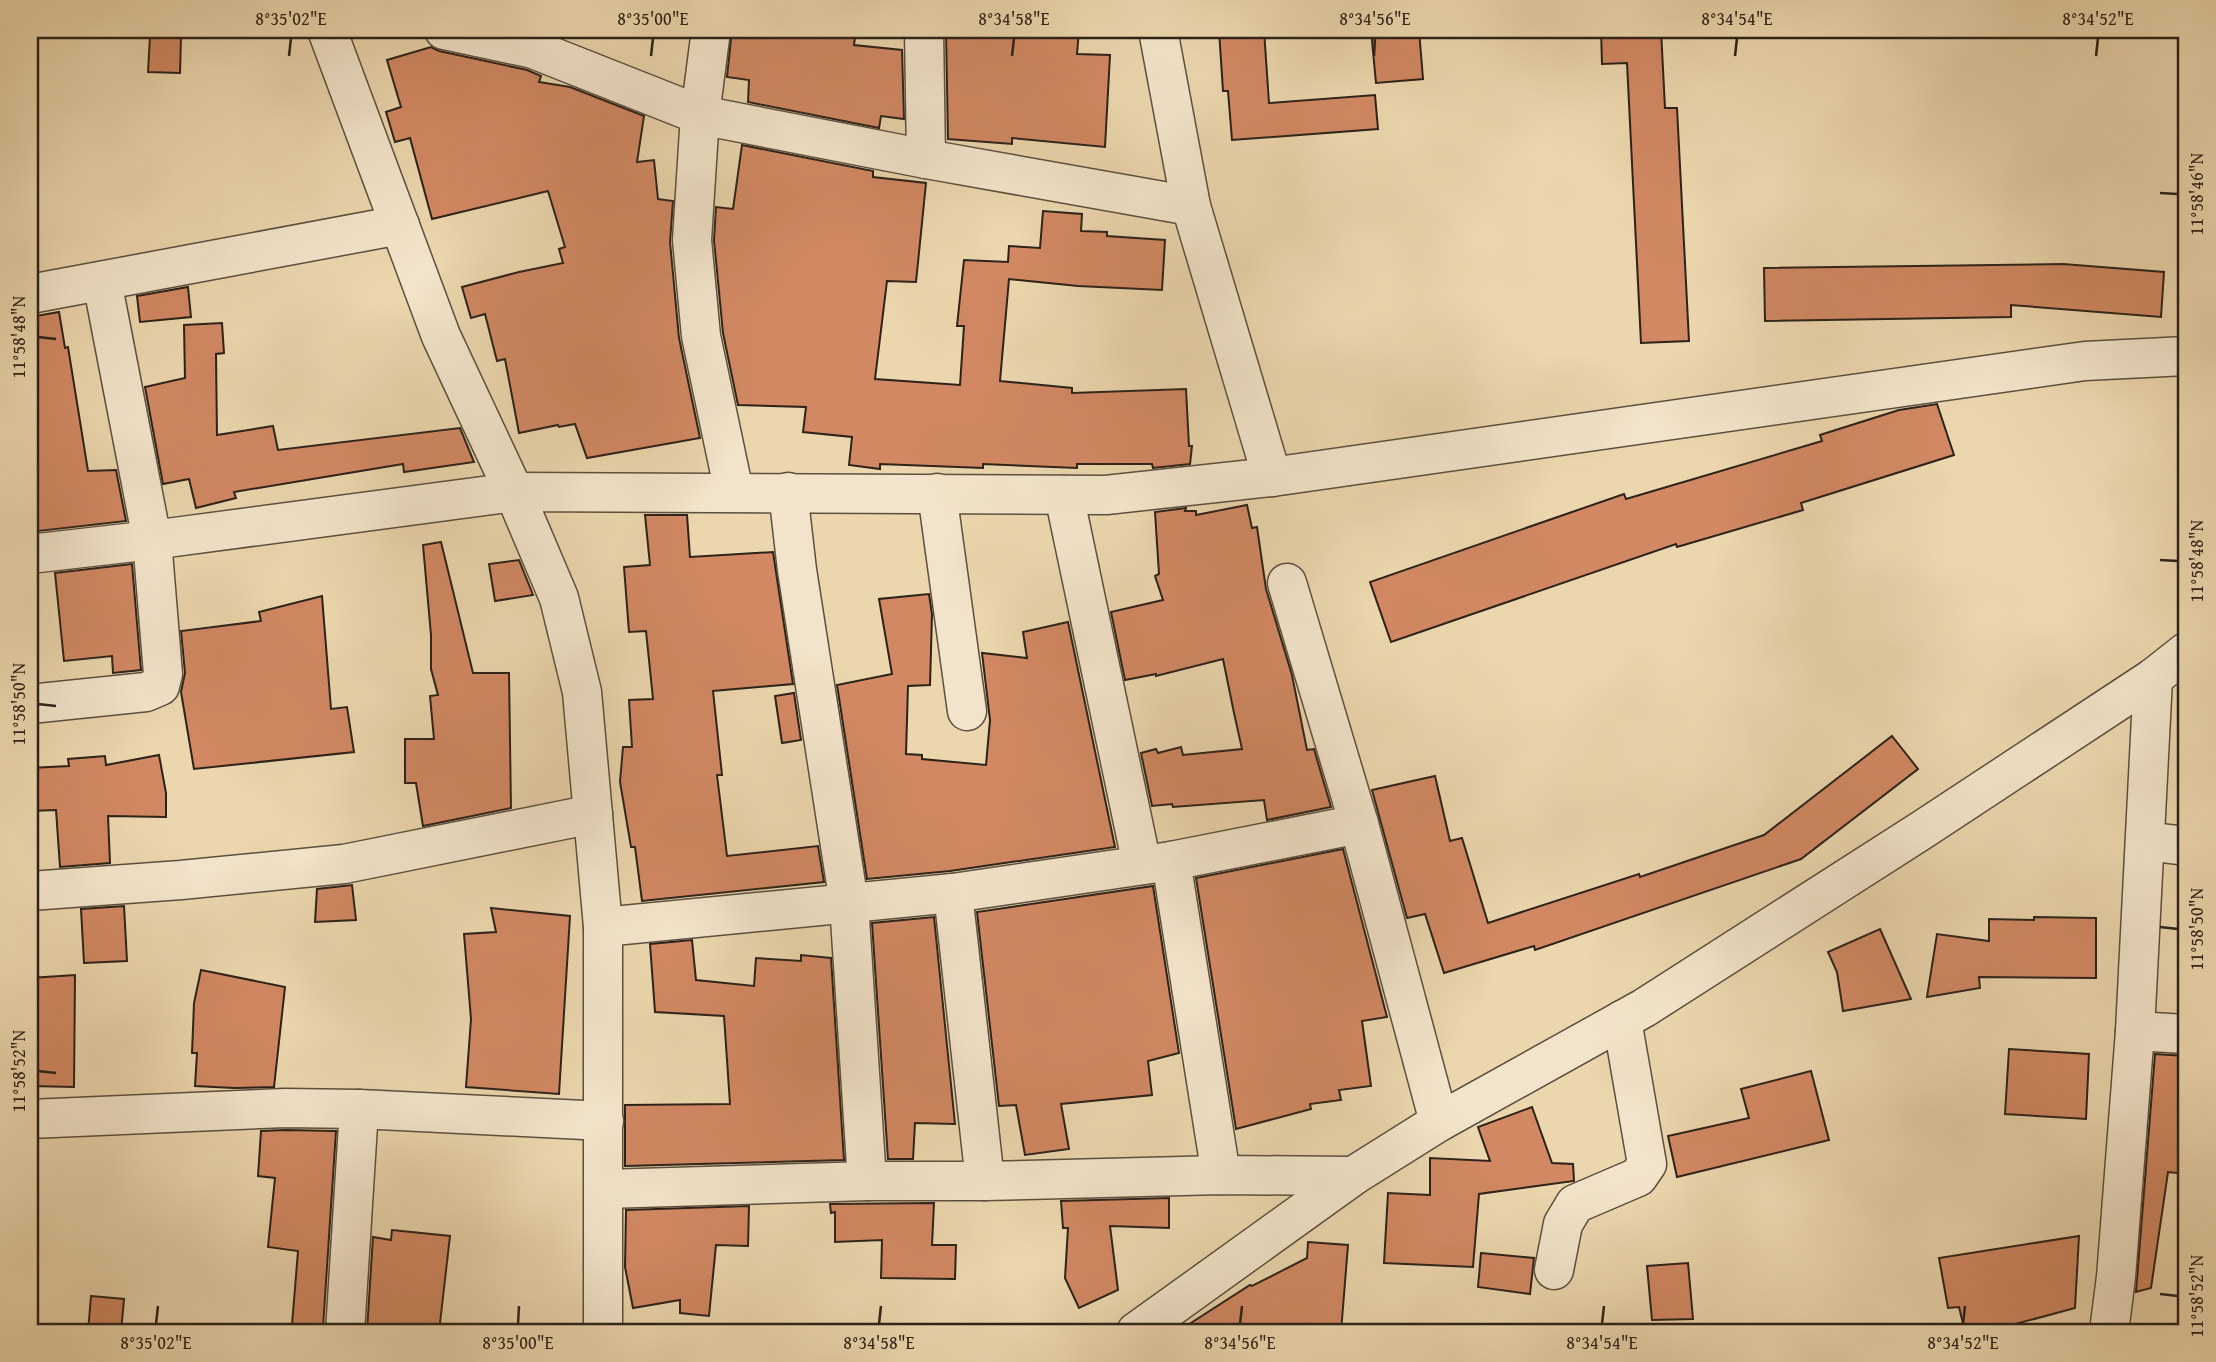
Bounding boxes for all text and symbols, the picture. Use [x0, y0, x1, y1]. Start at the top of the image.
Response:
text: 8°35'02"E [255, 5, 327, 32]
text: 8°35'00"E [617, 5, 689, 32]
text: 8°34'58"E [978, 5, 1050, 32]
text: 8°34'56"E [1339, 5, 1411, 32]
text: 8°34'54"E [1701, 5, 1773, 32]
text: 8°34'52"E [2062, 5, 2134, 32]
text: 11°58'46"N [2183, 152, 2210, 235]
text: 11°58'48"N [5, 295, 32, 378]
text: 11°58'48"N [2183, 519, 2210, 602]
text: 11°58'50"N [5, 662, 32, 745]
text: 11°58'50"N [2183, 887, 2210, 970]
text: 11°58'52"N [5, 1029, 32, 1112]
text: 11°58'52"N [2183, 1254, 2210, 1337]
text: 8°35'02"E [120, 1329, 192, 1356]
text: 8°35'00"E [482, 1329, 554, 1356]
text: 8°34'58"E [843, 1329, 915, 1356]
text: 8°34'56"E [1204, 1329, 1276, 1356]
text: 8°34'54"E [1566, 1329, 1638, 1356]
text: 8°34'52"E [1927, 1329, 1999, 1356]

